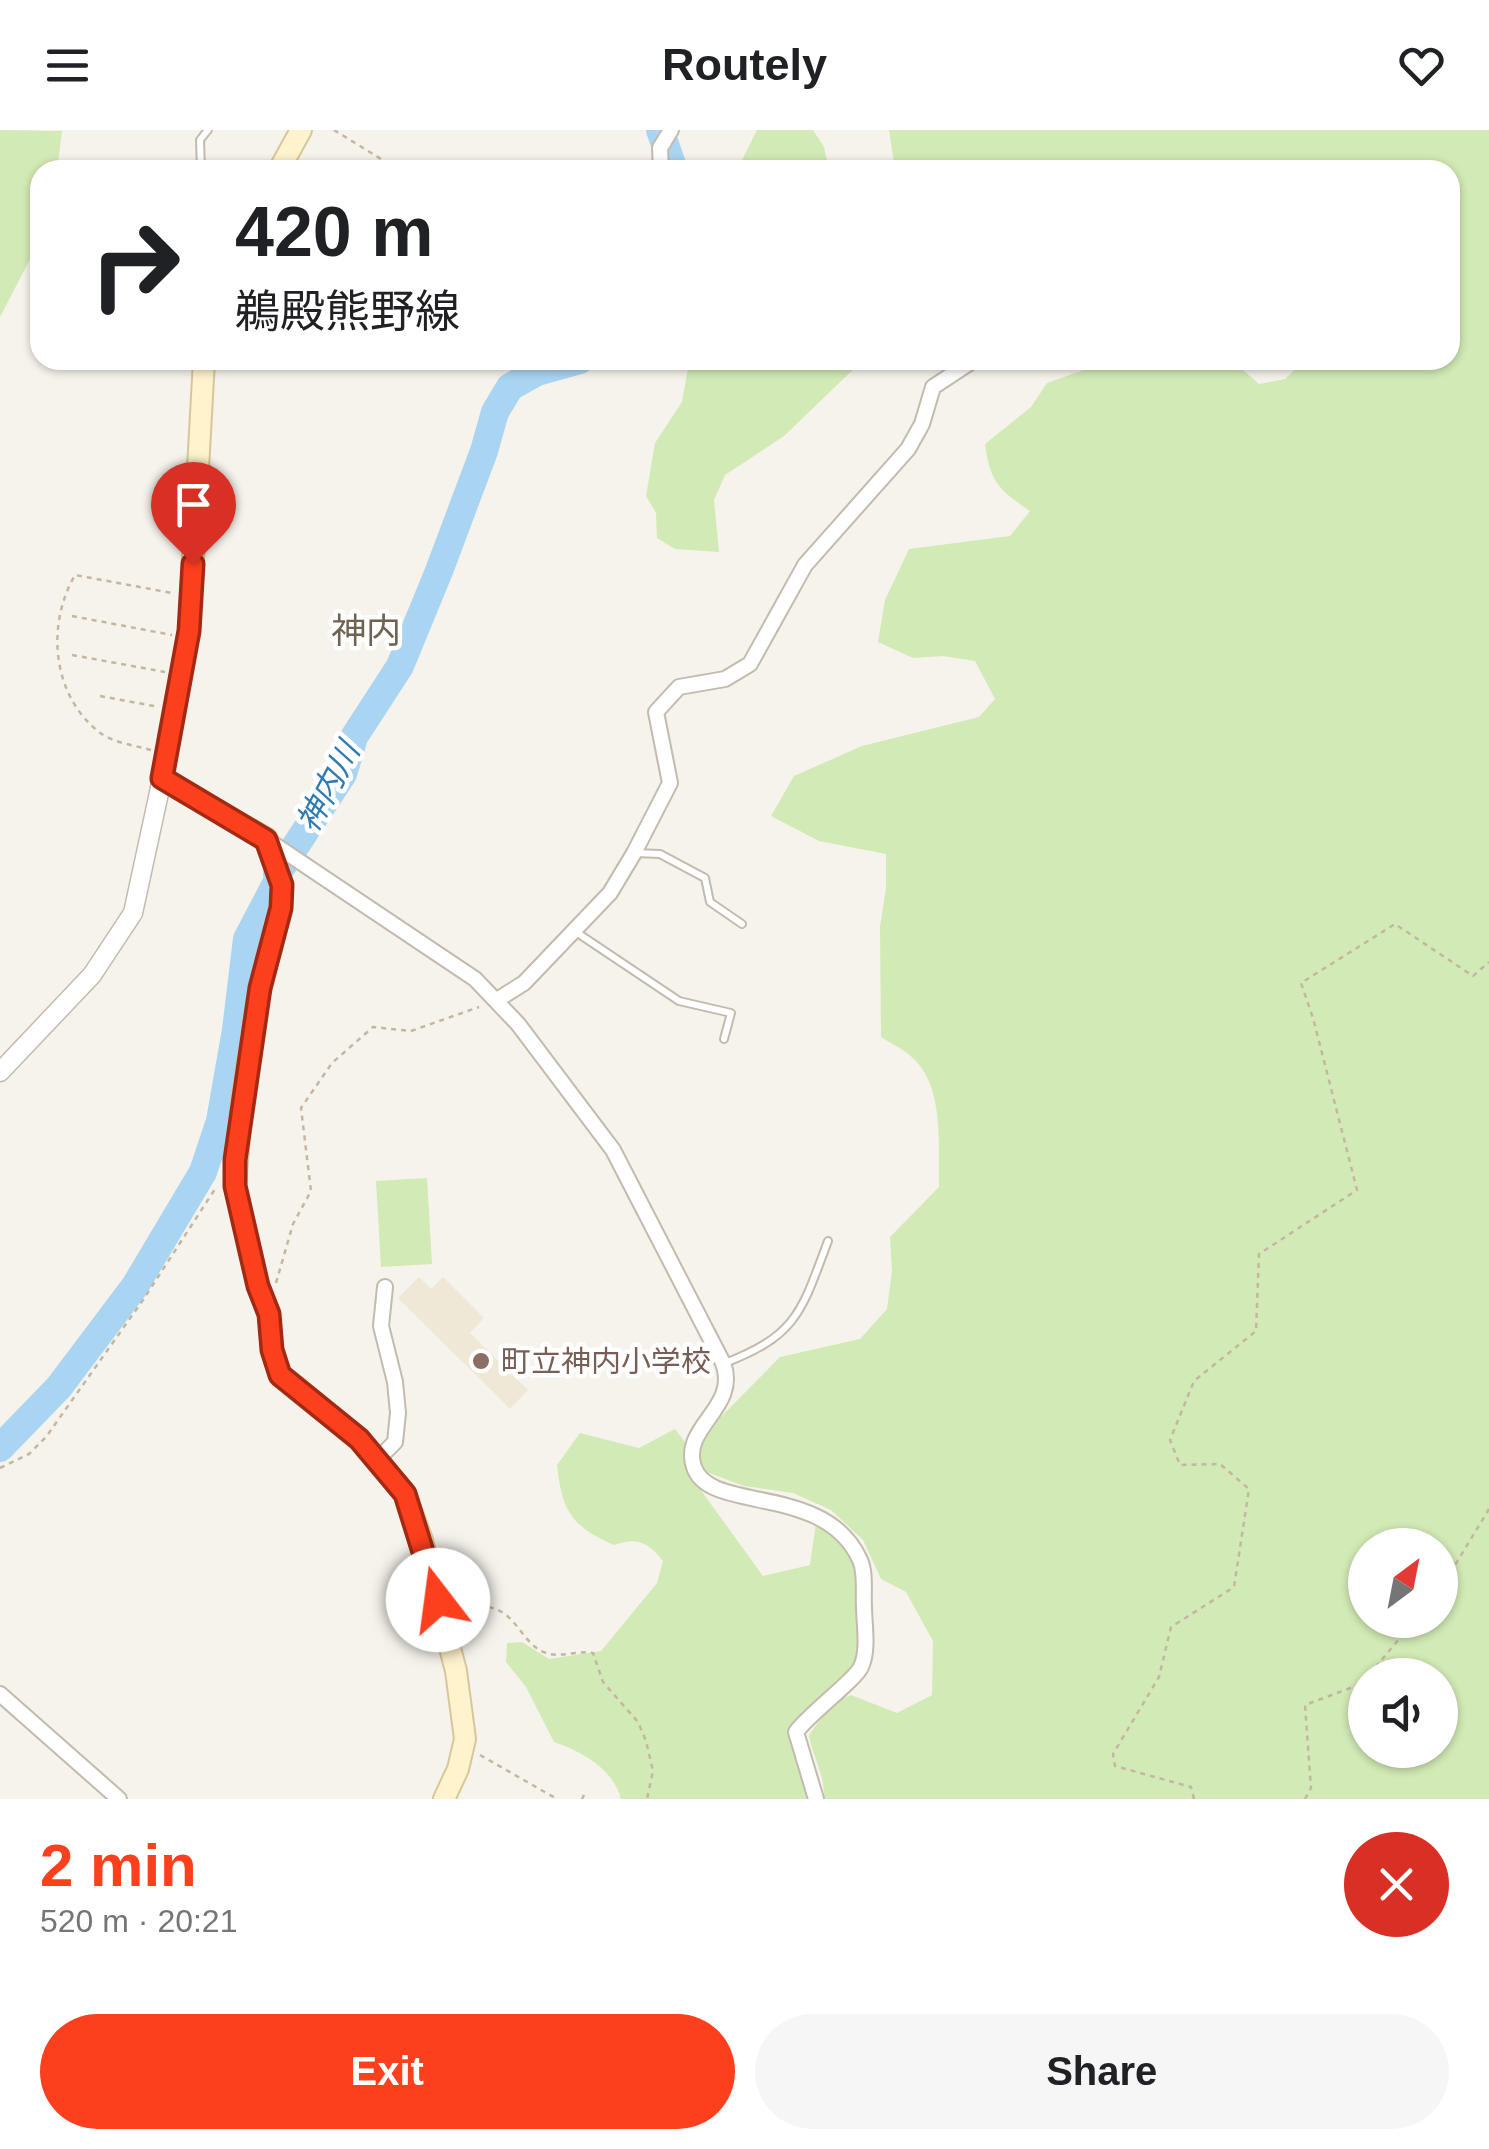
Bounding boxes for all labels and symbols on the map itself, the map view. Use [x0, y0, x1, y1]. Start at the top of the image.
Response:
pin [151, 462, 236, 565]
district label: 神内 [331, 611, 401, 650]
water label: 神内川 [290, 734, 368, 838]
place label: 町立神内小学校 [501, 1345, 711, 1378]
marker: 町立神内小学校 [470, 1350, 492, 1372]
north arrow [1348, 1528, 1458, 1638]
position arrow [386, 1548, 490, 1652]

